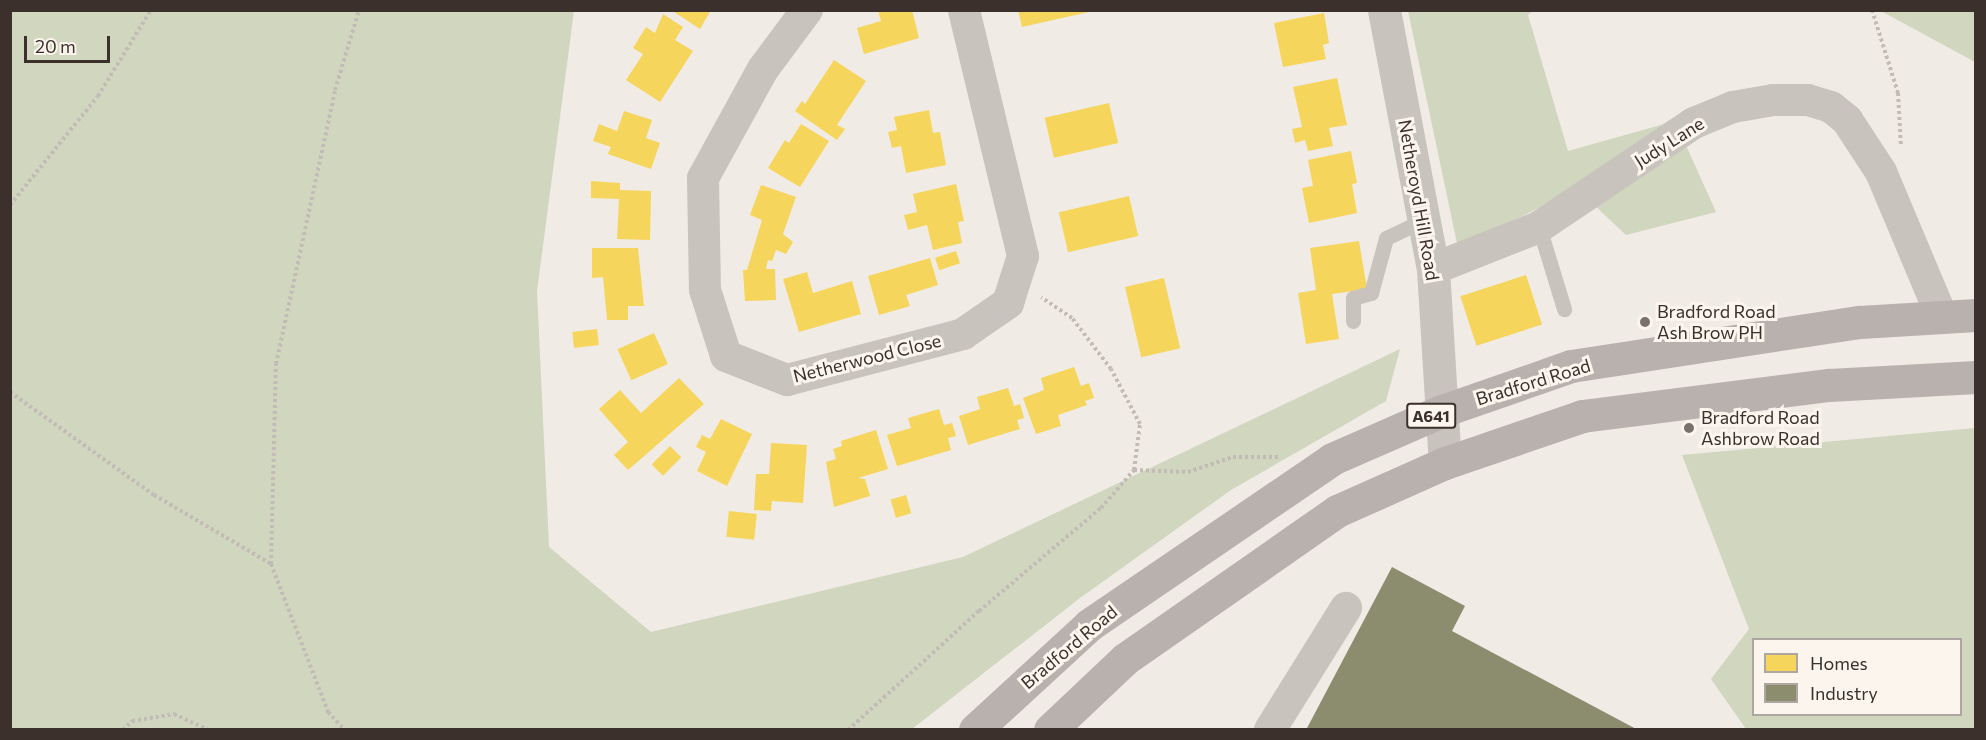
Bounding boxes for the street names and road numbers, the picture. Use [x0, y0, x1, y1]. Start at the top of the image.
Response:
street label: Judy Lane [1630, 112, 1708, 172]
street label: Netheroyd Hill Road [1394, 118, 1444, 282]
street label: Netherwood Close [791, 329, 943, 387]
street label: Bradford Road [1473, 354, 1593, 410]
road number: A641 [1406, 403, 1456, 429]
street label: Bradford Road [1017, 601, 1121, 693]

